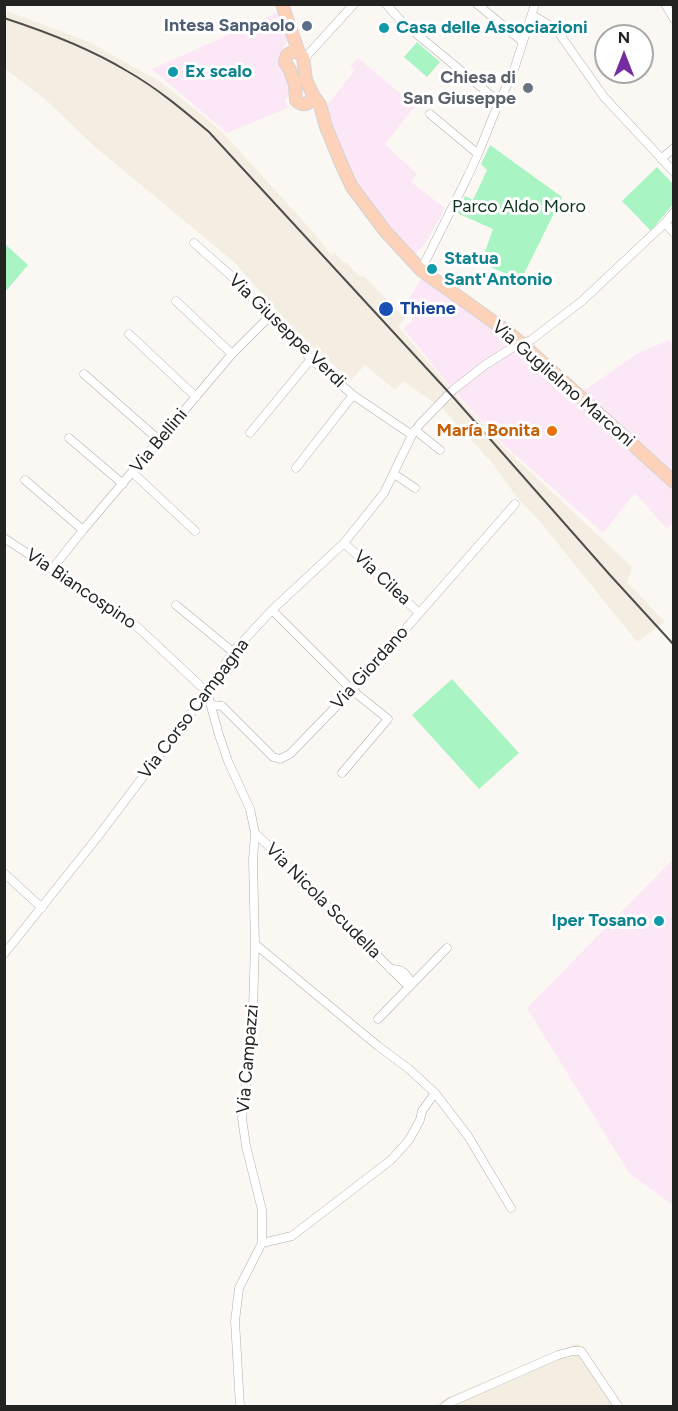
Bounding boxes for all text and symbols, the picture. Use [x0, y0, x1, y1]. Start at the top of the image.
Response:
place label: Intesa Sanpaolo [164, 15, 295, 37]
place label: Casa delle Associazioni [396, 17, 588, 39]
marker: Intesa Sanpaolo [300, 19, 314, 33]
marker: Casa delle Associazioni [377, 21, 391, 35]
north arrow [594, 24, 654, 84]
text: N [618, 28, 630, 47]
place label: Ex scalo [185, 61, 252, 83]
marker: Ex scalo [166, 65, 180, 79]
place label: Chiesa di San Giuseppe [403, 67, 516, 110]
marker: Chiesa di San Giuseppe [521, 81, 535, 95]
park label: Parco Aldo Moro [452, 196, 586, 218]
place label: Statua Sant'Antonio [444, 248, 552, 290]
marker: Statua Sant'Antonio [425, 262, 439, 276]
street label: Via Giuseppe Verdi [224, 270, 350, 392]
place label: Thiene [400, 298, 456, 320]
marker: Thiene [377, 300, 395, 318]
street label: Via Guglielmo Marconi [487, 316, 639, 452]
street label: Via Bellini [126, 404, 192, 478]
place label: María Bonita [436, 420, 540, 442]
marker: María Bonita [545, 424, 559, 438]
street label: Via Biancospino [22, 544, 140, 634]
street label: Via Cilea [349, 546, 415, 610]
street label: Via Giordano [327, 622, 413, 714]
street label: Via Corso Campagna [134, 635, 254, 783]
street label: Via Nicola Scudella [261, 839, 385, 963]
place label: Iper Tosano [551, 910, 647, 932]
marker: Iper Tosano [652, 914, 666, 928]
street label: Via Campazzi [232, 1004, 264, 1114]

